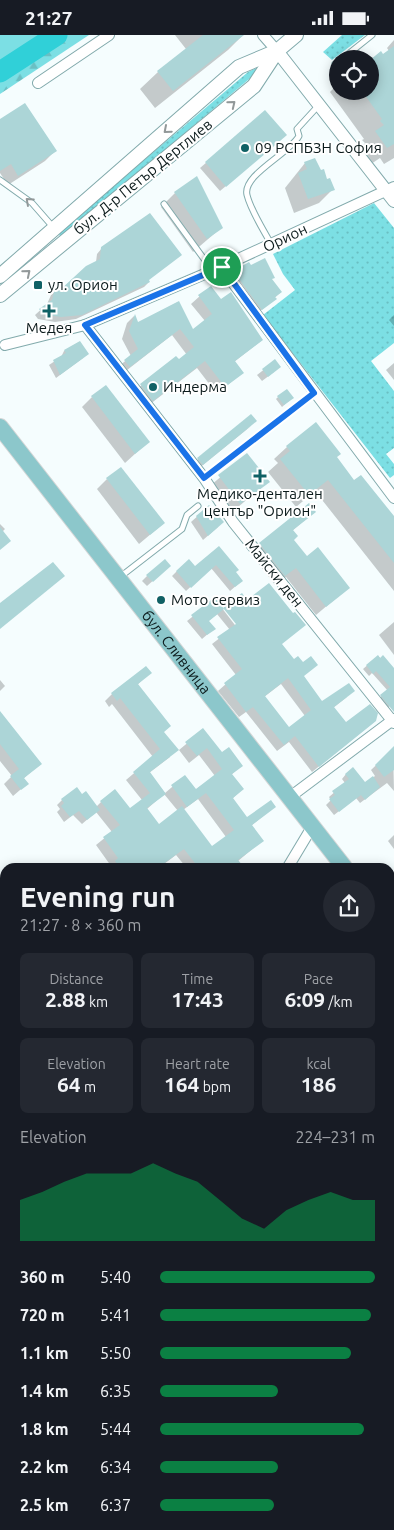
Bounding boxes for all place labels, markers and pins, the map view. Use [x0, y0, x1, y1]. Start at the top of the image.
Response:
place label: 09 РСПБЗН София [255, 139, 382, 156]
marker: 09 РСПБЗН София [239, 142, 251, 154]
pin [201, 246, 243, 288]
place label: ул. Орион [48, 276, 118, 293]
marker: ул. Орион [32, 279, 44, 291]
marker: Медея [43, 305, 55, 317]
place label: Медея [26, 319, 72, 336]
place label: Индерма [163, 378, 227, 395]
marker: Индерма [147, 381, 159, 393]
marker: Медико-дентален център "Орион" [253, 469, 267, 483]
place label: Медико-дентален център "Орион" [197, 485, 323, 519]
place label: Мото сервиз [171, 591, 260, 608]
marker: Мото сервиз [155, 594, 167, 606]

